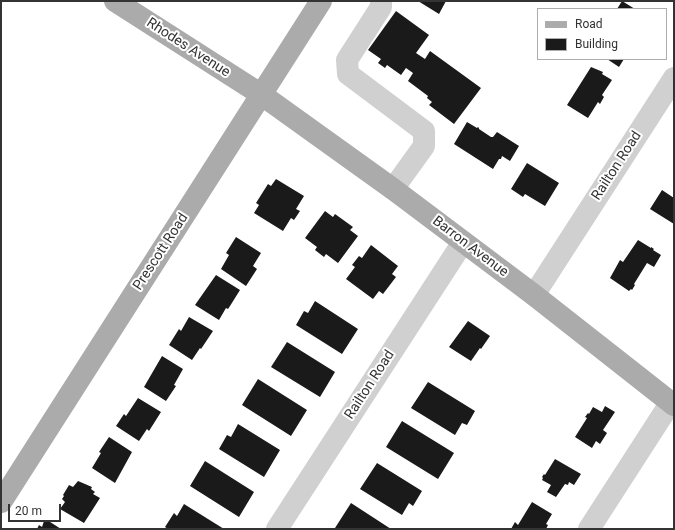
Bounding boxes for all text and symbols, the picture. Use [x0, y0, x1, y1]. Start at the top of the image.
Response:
legend [537, 8, 667, 60]
street label: Rhodes Avenue [143, 15, 233, 81]
text: Road [575, 17, 603, 31]
text: Building [575, 37, 618, 51]
street label: Railton Road [588, 128, 646, 204]
street label: Prescott Road [130, 210, 192, 294]
street label: Barron Avenue [429, 213, 511, 281]
street label: Railton Road [341, 347, 399, 423]
scale bar [10, 496, 63, 522]
text: 20 m [15, 504, 42, 518]

